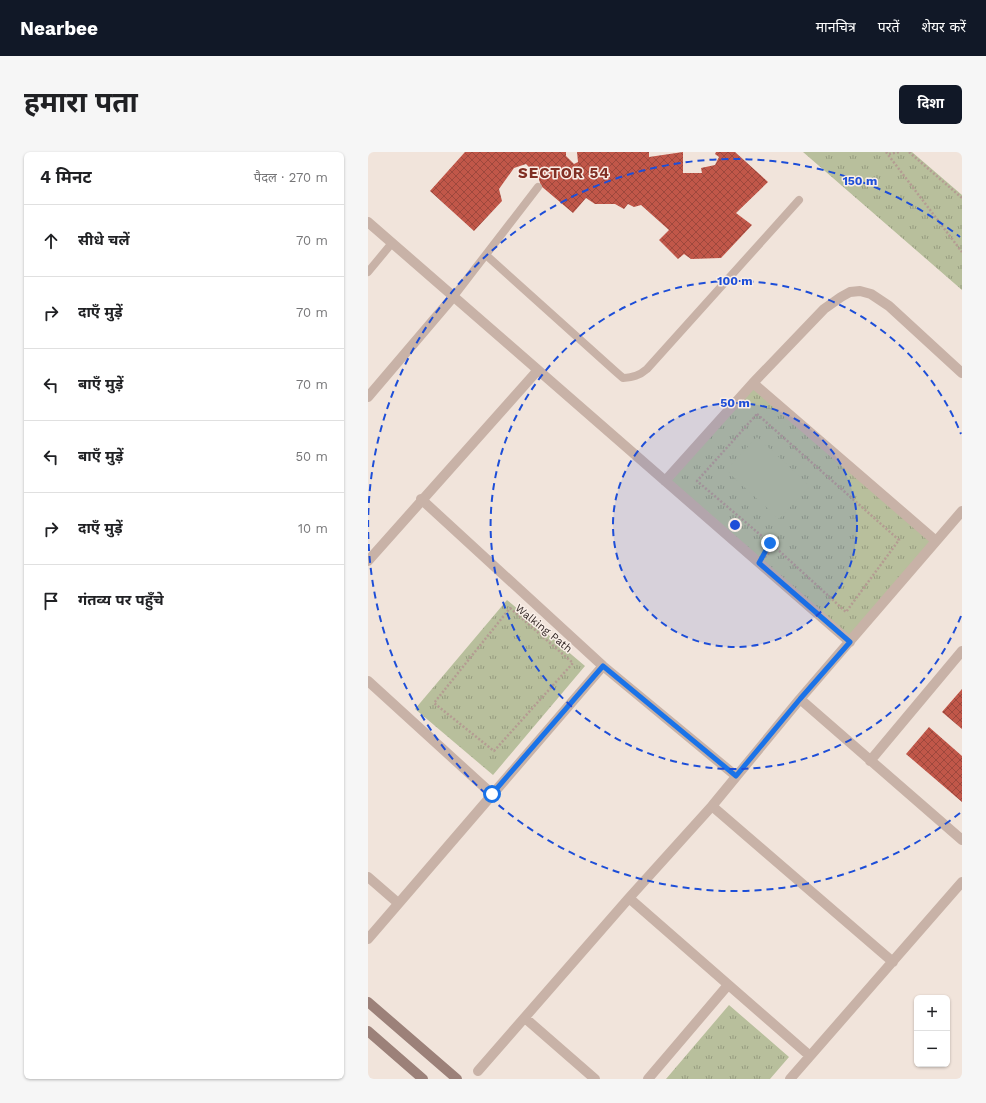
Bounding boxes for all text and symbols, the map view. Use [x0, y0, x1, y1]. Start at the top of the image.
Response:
text: Nearbee [20, 17, 98, 40]
text: मानचित्र [816, 19, 856, 35]
text: परतें [878, 19, 899, 35]
text: शेयर करें [921, 19, 966, 35]
button: दिशा [899, 85, 962, 124]
text: हमारा पता [24, 86, 138, 119]
district label: SECTOR 54 [518, 164, 610, 182]
text: 4 मिनट [40, 167, 92, 187]
text: पैदल · 270 m [254, 170, 328, 185]
text: 150 m [843, 174, 877, 188]
icon: ahead [40, 230, 62, 252]
text: सीधे चलें [78, 231, 130, 249]
text: 70 m [296, 233, 328, 248]
text: 100 m [717, 274, 753, 288]
icon: right [40, 302, 62, 324]
text: दाएँ मुड़ें [78, 303, 123, 321]
text: 70 m [296, 305, 328, 320]
icon: left [40, 374, 62, 396]
text: बाएँ मुड़ें [78, 375, 123, 393]
text: 70 m [296, 377, 328, 392]
text: 50 m [720, 396, 750, 410]
icon: left [40, 446, 62, 468]
text: बाएँ मुड़ें [78, 447, 123, 465]
text: 50 m [296, 449, 328, 464]
icon: right [40, 518, 62, 540]
centre of rings [728, 518, 742, 532]
text: दाएँ मुड़ें [78, 519, 123, 537]
text: 10 m [298, 521, 328, 536]
route end [761, 534, 779, 552]
icon: arrive [40, 590, 62, 612]
text: गंतव्य पर पहुँचे [78, 591, 164, 609]
street label: Walking Path [513, 601, 575, 655]
route start [483, 785, 501, 803]
map controls [914, 995, 950, 1067]
button: + [914, 995, 950, 1031]
button: − [914, 1031, 950, 1067]

